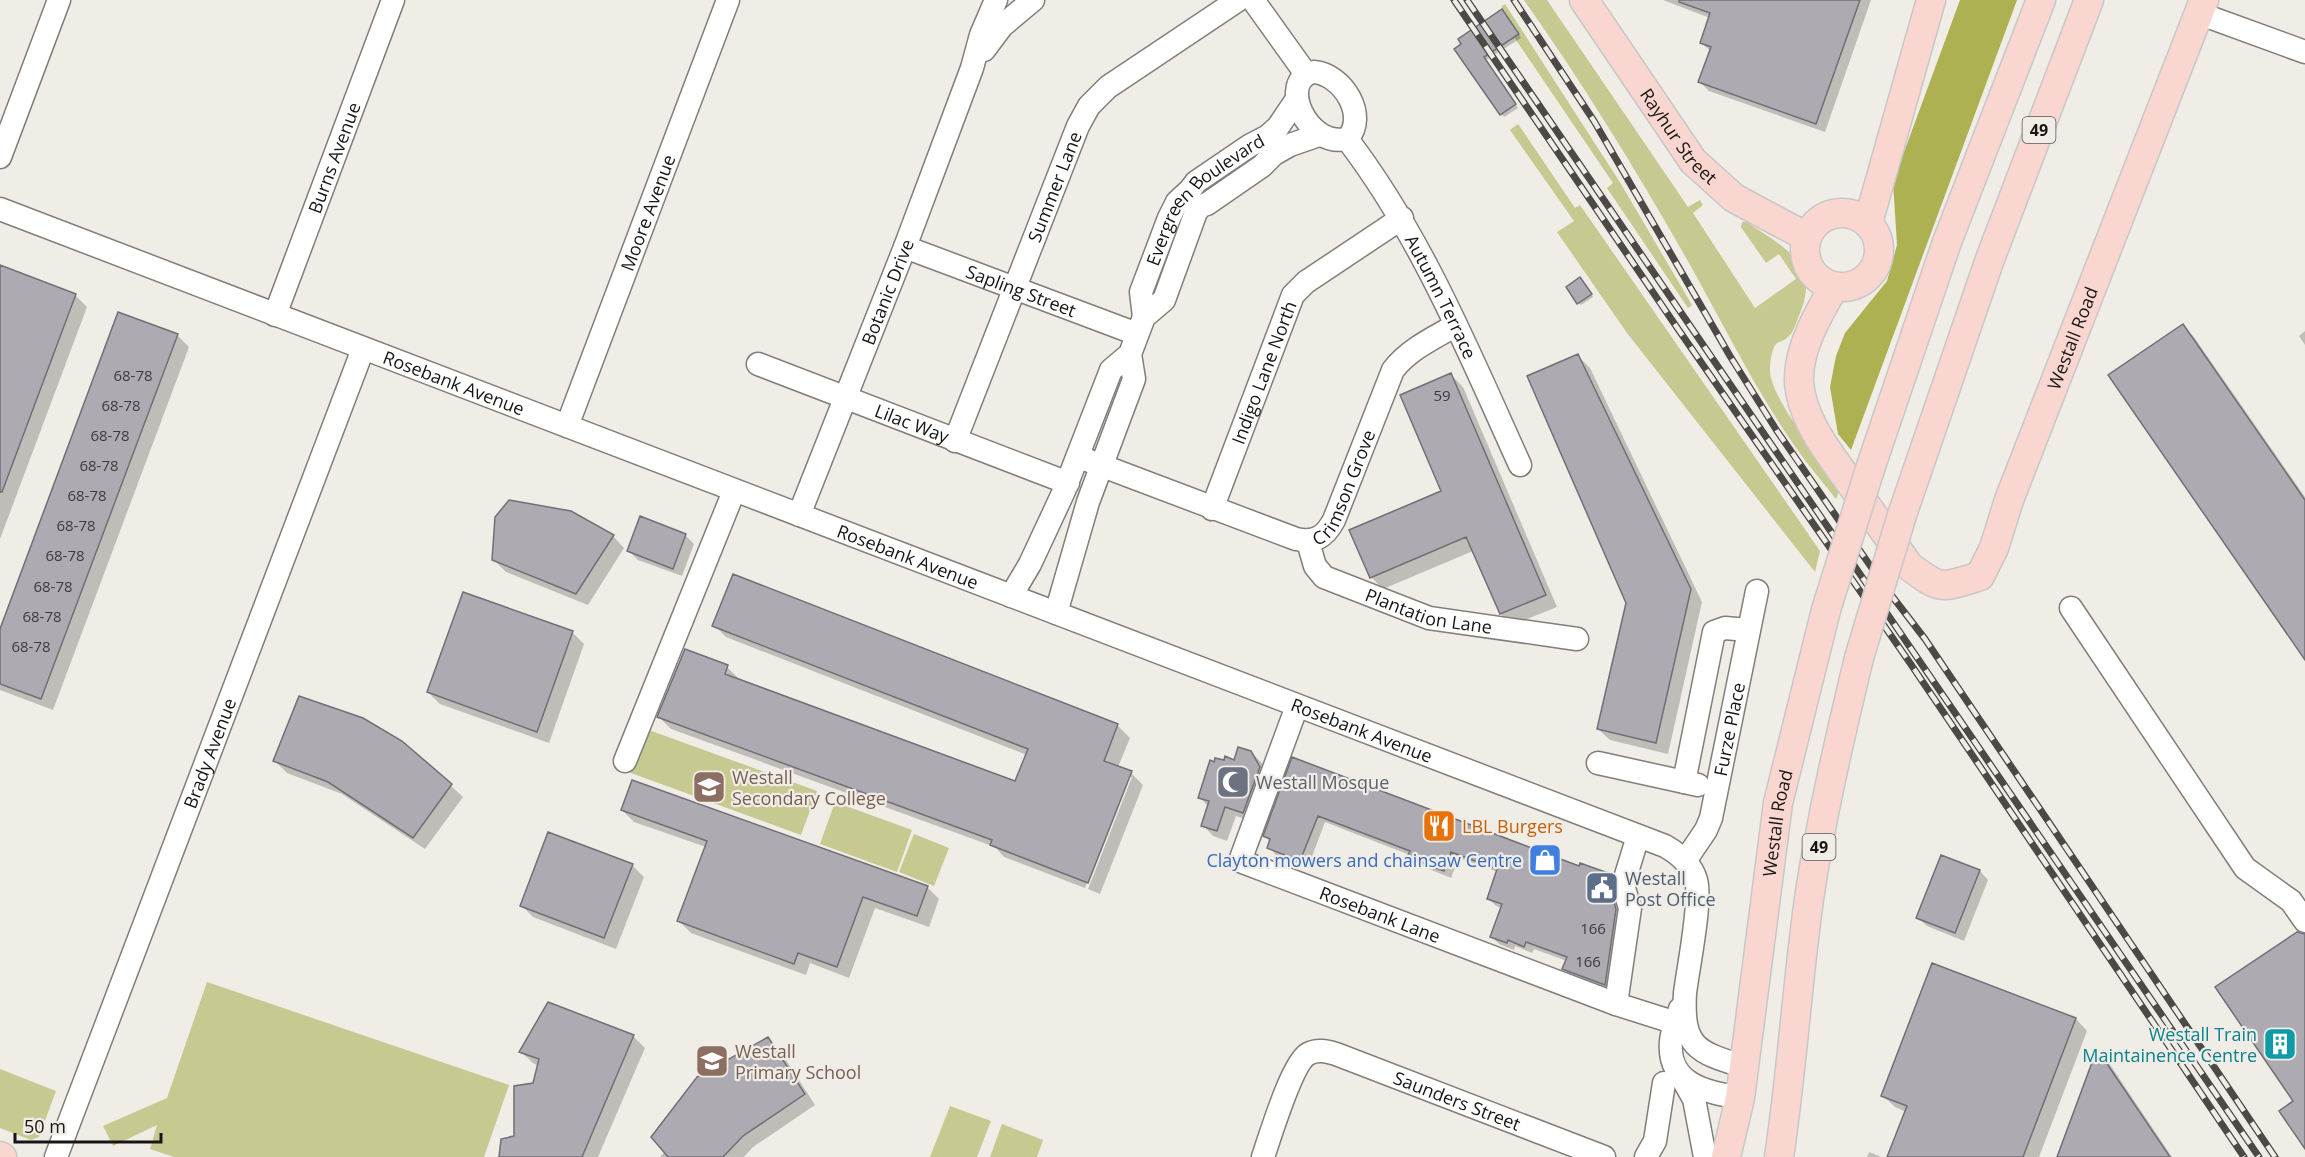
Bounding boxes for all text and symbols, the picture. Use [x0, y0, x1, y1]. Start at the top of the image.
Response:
street label: Rayhur Street [1635, 83, 1722, 189]
street label: Burns Avenue [302, 99, 366, 217]
road number: 49 [2022, 117, 2056, 143]
street label: Summer Lane [1022, 128, 1087, 246]
street label: Evergreen Boulevard [1140, 128, 1268, 269]
street label: Moore Avenue [615, 151, 681, 274]
street label: Autumn Terrace [1400, 230, 1482, 362]
street label: Botanic Drive [856, 236, 919, 348]
street label: Sapling Street [963, 259, 1080, 322]
street label: Westall Road [2041, 283, 2103, 393]
street label: Indigo Lane North [1226, 297, 1302, 448]
street label: Rosebank Avenue [380, 345, 528, 421]
house number: 68-78 [113, 365, 153, 385]
house number: 59 [1433, 385, 1451, 405]
house number: 68-78 [101, 395, 141, 415]
street label: Lilac Way [872, 398, 953, 449]
house number: 68-78 [90, 425, 130, 445]
street label: Crimson Grove [1308, 426, 1380, 551]
house number: 68-78 [79, 455, 119, 475]
house number: 68-78 [67, 485, 107, 505]
house number: 68-78 [56, 515, 96, 535]
street label: Rosebank Avenue [834, 518, 982, 594]
house number: 68-78 [45, 545, 85, 565]
house number: 68-78 [33, 576, 73, 596]
street label: Plantation Lane [1362, 582, 1494, 639]
house number: 68-78 [22, 606, 62, 626]
house number: 68-78 [11, 636, 51, 656]
street label: Furze Place [1708, 680, 1750, 778]
street label: Rosebank Avenue [1288, 692, 1436, 768]
street label: Brady Avenue [178, 694, 241, 812]
mosque icon: Westall Mosque [1215, 764, 1251, 800]
place label: Westall Secondary College [732, 765, 886, 810]
street label: Westall Road [1757, 767, 1798, 878]
school or university icon: Westall Secondary College [691, 769, 727, 805]
place label: Westall Mosque [1256, 770, 1389, 794]
restaurant icon: LBL Burgers [1421, 808, 1457, 844]
place label: LBL Burgers [1462, 814, 1563, 838]
road number: 49 [1802, 834, 1836, 860]
shop icon: Clayton mowers and chainsaw Centre [1527, 842, 1563, 878]
place label: Clayton mowers and chainsaw Centre [1206, 848, 1522, 872]
place label: Westall Post Office [1625, 866, 1716, 911]
public building icon: Westall Post Office [1584, 870, 1620, 906]
street label: Rosebank Lane [1316, 880, 1444, 948]
house number: 166 [1580, 918, 1606, 938]
house number: 166 [1575, 951, 1601, 971]
place label: Westall Train Maintainence Centre [2082, 1022, 2257, 1067]
building icon: Westall Train Maintainence Centre [2262, 1026, 2298, 1062]
place label: Westall Primary School [735, 1039, 861, 1084]
school or university icon: Westall Primary School [694, 1043, 730, 1079]
street label: Saunders Street [1390, 1065, 1524, 1136]
scale bar [15, 1106, 160, 1144]
text: 50 m [24, 1114, 66, 1138]

